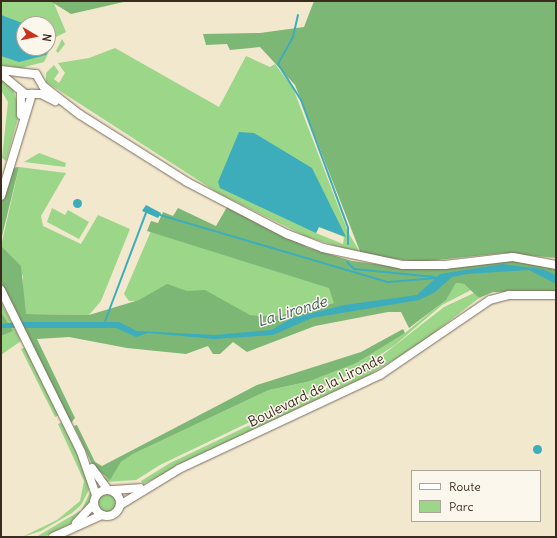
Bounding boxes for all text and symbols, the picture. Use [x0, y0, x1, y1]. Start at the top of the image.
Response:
north arrow [16, 16, 56, 56]
text: N [39, 33, 54, 43]
water label: La Lironde [255, 292, 329, 330]
street label: Boulevard de la Lironde [245, 350, 387, 430]
legend [411, 470, 541, 522]
text: Route [449, 479, 481, 494]
text: Parc [449, 499, 474, 514]

